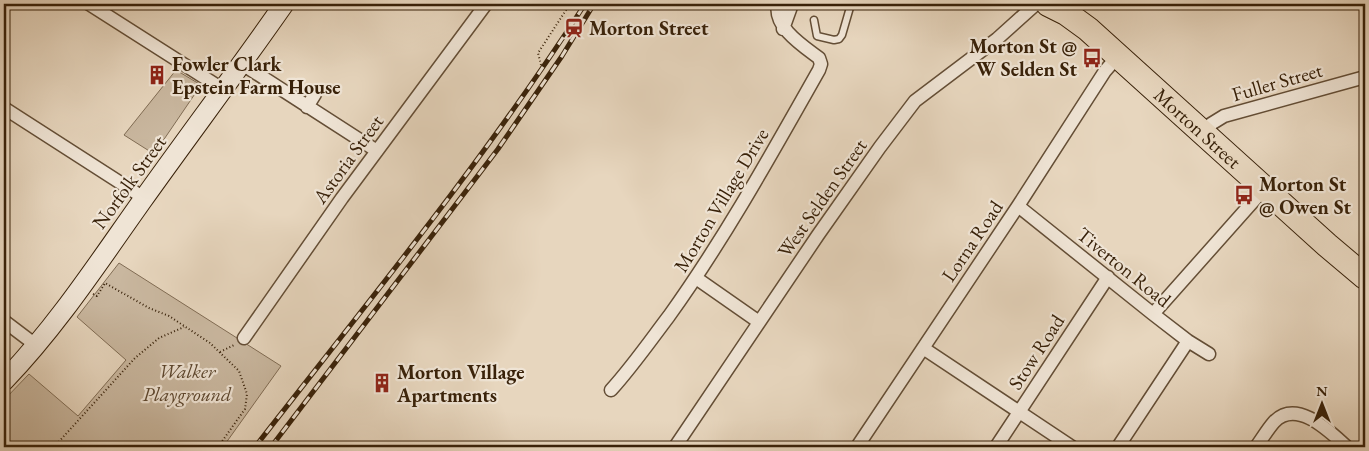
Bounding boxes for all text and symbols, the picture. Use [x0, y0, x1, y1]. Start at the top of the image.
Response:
place label: Morton Street [589, 15, 709, 41]
station icon: Morton Street [563, 17, 585, 39]
place label: Morton St @ W Selden St [969, 33, 1077, 82]
bus stop icon: Morton St @ W Selden St [1081, 47, 1103, 69]
place label: Fowler Clark Epstein Farm House [172, 51, 341, 100]
street label: Fuller Street [1229, 57, 1326, 107]
building icon: Fowler Clark Epstein Farm House [146, 64, 168, 86]
street label: Morton Street [1148, 82, 1247, 175]
street label: Astoria Street [306, 109, 389, 210]
street label: Morton Village Drive [668, 123, 774, 277]
street label: Norfolk Street [86, 129, 172, 234]
street label: West Selden Street [771, 133, 873, 262]
place label: Morton St @ Owen St [1259, 171, 1352, 220]
bus stop icon: Morton St @ Owen St [1233, 184, 1255, 206]
street label: Lorna Road [935, 195, 1009, 287]
street label: Tiverton Road [1072, 221, 1177, 313]
street label: Stow Road [1002, 309, 1070, 395]
park label: Walker Playground [143, 358, 232, 407]
place label: Morton Village Apartments [396, 359, 525, 408]
building icon: Morton Village Apartments [371, 372, 393, 394]
north arrow [1296, 378, 1346, 428]
text: N [1316, 382, 1328, 400]

